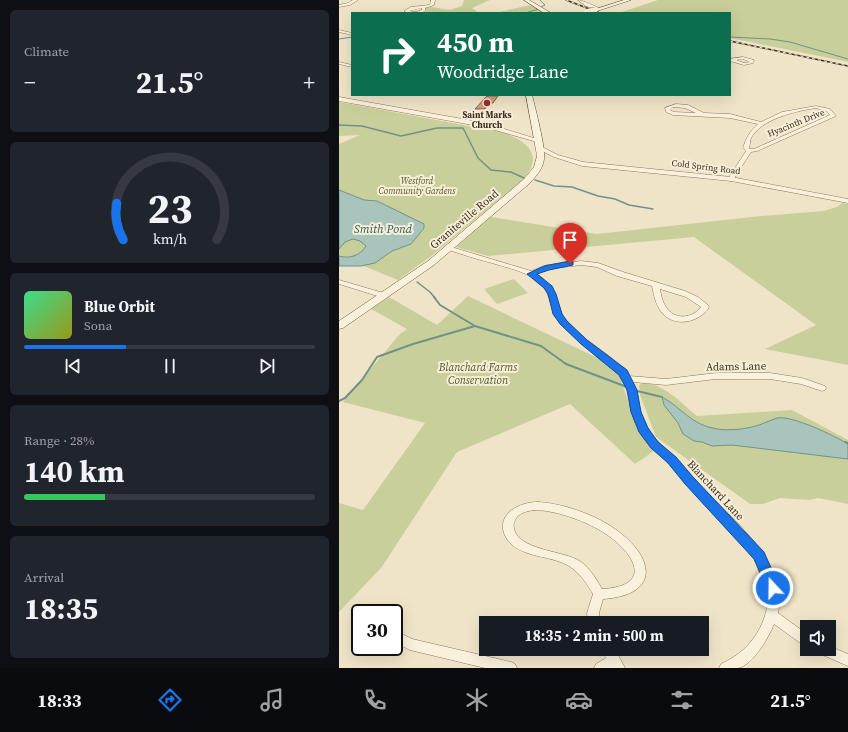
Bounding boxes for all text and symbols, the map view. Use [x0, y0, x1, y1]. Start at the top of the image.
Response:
text: 450 m [437, 23, 514, 61]
icon: right [371, 28, 423, 80]
text: Climate [24, 43, 69, 60]
text: Woodridge Lane [437, 59, 568, 84]
text: 21.5° [136, 62, 203, 103]
text: − [24, 67, 36, 97]
text: + [303, 67, 315, 97]
marker: Saint Marks Church [482, 98, 492, 108]
street label: Hyacinth Drive [766, 106, 827, 140]
place label: Saint Marks Church [462, 109, 512, 131]
street label: Cold Spring Road [671, 157, 741, 177]
park label: Westford Community Gardens [378, 175, 456, 197]
text: 23 [147, 180, 192, 237]
street label: Graniteville Road [427, 186, 502, 252]
water label: Smith Pond [354, 221, 413, 237]
pin [553, 223, 587, 264]
text: km/h [153, 229, 187, 249]
icon: arrive [559, 229, 581, 251]
text: Blue Orbit [84, 296, 155, 317]
text: Sona [84, 317, 112, 334]
icon: previous [62, 355, 84, 377]
icon: pause [159, 355, 181, 377]
icon: next [256, 355, 278, 377]
street label: Adams Lane [706, 358, 767, 375]
park label: Blanchard Farms Conservation [438, 360, 517, 388]
text: Range · 28% [24, 432, 95, 449]
text: 140 km [24, 451, 124, 492]
street label: Blanchard Lane [684, 457, 748, 524]
position arrow [752, 567, 794, 609]
text: Arrival [24, 569, 64, 586]
text: 18:35 [24, 588, 98, 629]
speed limit sign: 30 [351, 604, 403, 656]
map controls [800, 620, 836, 656]
button: sound [800, 620, 836, 656]
text: 18:35 · 2 min · 500 m [525, 625, 664, 646]
icon: directions [156, 686, 184, 714]
icon: music [258, 686, 286, 714]
icon: phone [361, 686, 389, 714]
icon: climate [463, 686, 491, 714]
icon: car [565, 686, 593, 714]
icon: filters [668, 686, 696, 714]
text: 18:33 [37, 688, 82, 713]
text: 21.5° [770, 688, 811, 713]

